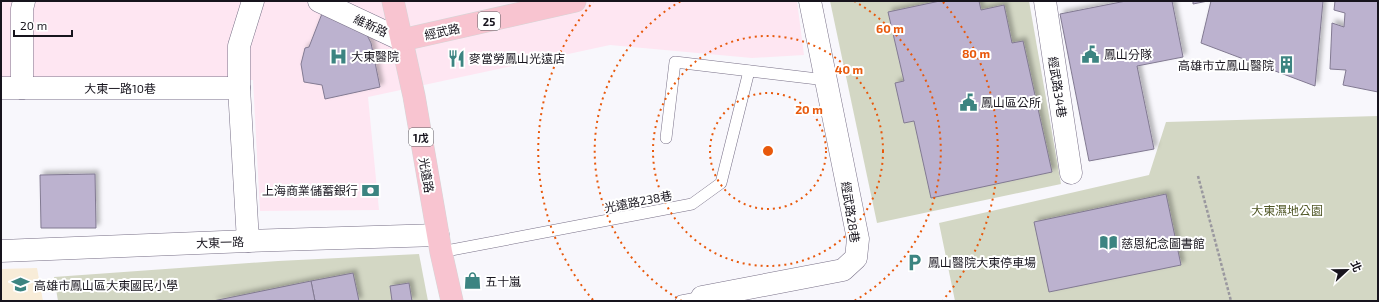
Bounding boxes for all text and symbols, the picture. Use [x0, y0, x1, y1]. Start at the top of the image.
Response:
street label: 維新路 [352, 11, 390, 39]
scale bar [14, 12, 72, 38]
road number: 25 [478, 12, 500, 30]
text: 20 m [20, 18, 47, 32]
street label: 經武路 [423, 20, 461, 42]
text: 60 m [876, 21, 904, 35]
public building icon: 鳳山分隊 [1081, 44, 1101, 64]
hospital icon: 大東醫院 [328, 46, 348, 66]
text: 80 m [962, 46, 990, 60]
place label: 鳳山分隊 [1104, 47, 1152, 61]
restaurant icon: 麥當勞鳳山光遠店 [446, 48, 466, 68]
place label: 大東醫院 [351, 49, 399, 63]
place label: 麥當勞鳳山光遠店 [469, 51, 565, 65]
street label: 經武路34巷 [1046, 55, 1070, 119]
building icon: 高雄市立鳳山醫院 [1277, 55, 1297, 75]
place label: 高雄市立鳳山醫院 [1178, 58, 1274, 72]
text: 40 m [835, 62, 863, 76]
street label: 大東一路10巷 [84, 81, 156, 95]
public building icon: 鳳山區公所 [958, 92, 978, 112]
place label: 鳳山區公所 [981, 95, 1041, 109]
text: 20 m [795, 102, 823, 116]
road number: 1戊 [409, 128, 433, 146]
centre of rings [761, 144, 775, 158]
street label: 光遠路 [417, 156, 437, 194]
bank icon: 上海商業儲蓄銀行 [361, 180, 381, 200]
street label: 經武路28巷 [839, 180, 863, 244]
place label: 上海商業儲蓄銀行 [262, 183, 358, 197]
street label: 光遠路238巷 [603, 188, 673, 214]
park label: 大東濕地公園 [1251, 203, 1323, 217]
library icon: 慈恩紀念圖書館 [1098, 233, 1118, 253]
street label: 大東一路 [196, 234, 244, 250]
place label: 慈恩紀念圖書館 [1121, 236, 1205, 250]
north arrow [1327, 250, 1367, 290]
parking icon: 鳳山醫院大東停車場 [905, 252, 925, 272]
place label: 鳳山醫院大東停車場 [928, 255, 1036, 269]
text: 北 [1349, 259, 1365, 274]
shop icon: 五十嵐 [462, 271, 482, 291]
place label: 五十嵐 [485, 274, 521, 288]
school or university icon: 高雄市鳳山區大東國民小學 [11, 275, 31, 295]
place label: 高雄市鳳山區大東國民小學 [34, 278, 178, 292]

